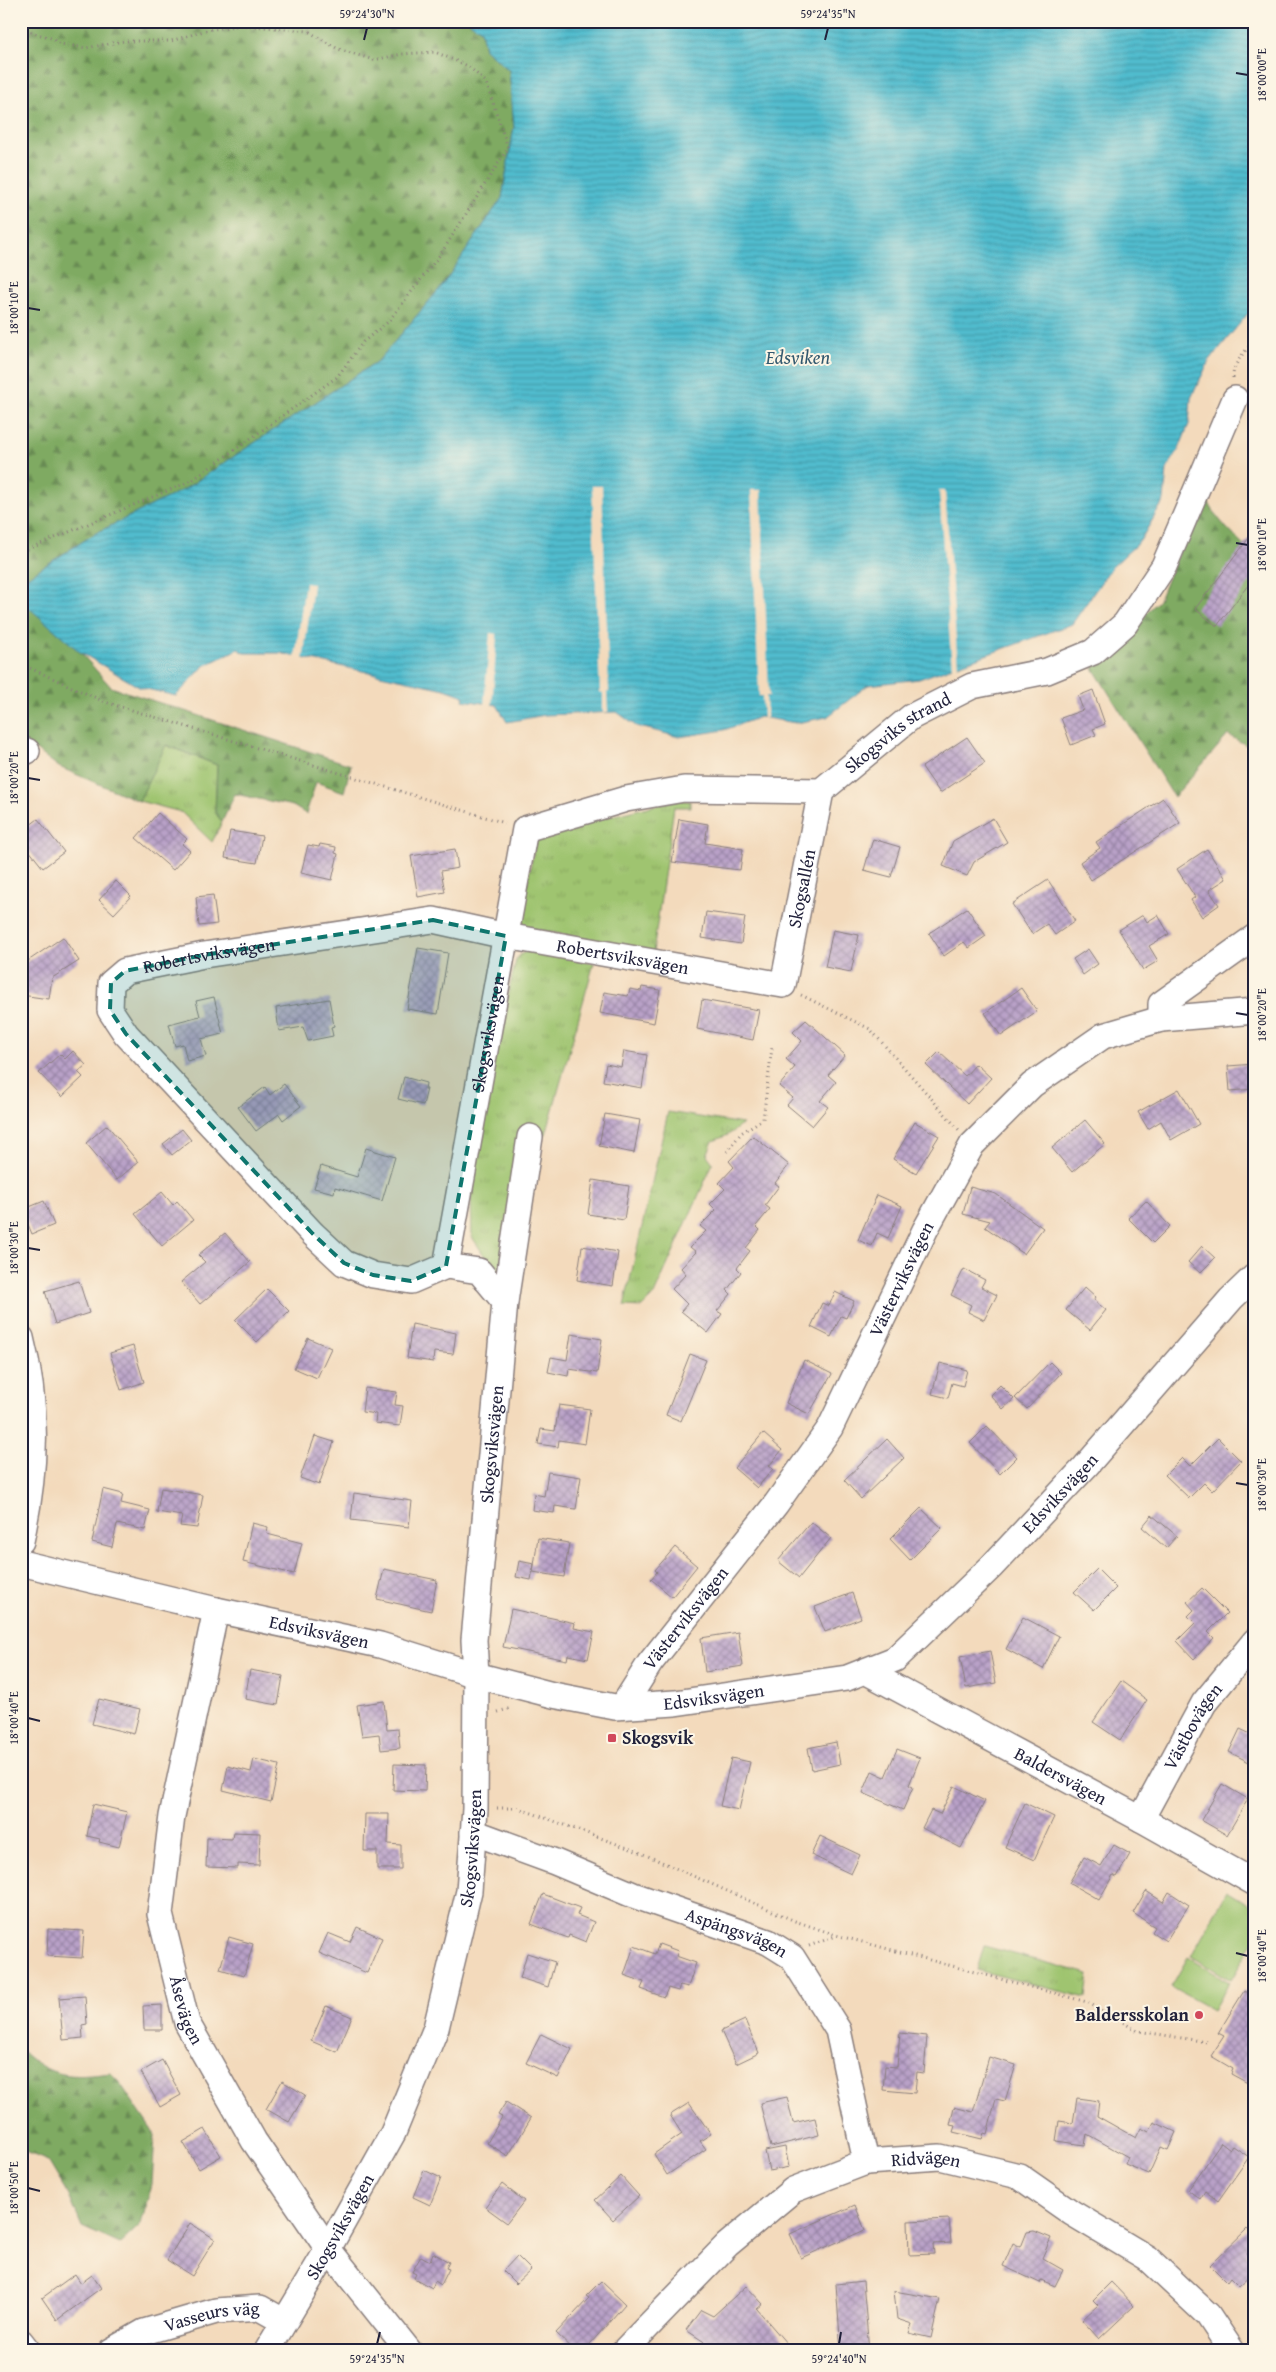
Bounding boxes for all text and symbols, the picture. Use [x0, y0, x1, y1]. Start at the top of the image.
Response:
text: 59°24'30"N [339, 5, 395, 22]
text: 59°24'35"N [800, 5, 856, 22]
text: 18°00'00"E [1253, 48, 1270, 102]
text: 18°00'10"E [5, 281, 22, 335]
water label: Edsviken [765, 343, 831, 371]
text: 18°00'10"E [1253, 518, 1270, 572]
street label: Skogsviks strand [838, 685, 956, 780]
text: 18°00'20"E [5, 751, 22, 805]
street label: Skogsallén [780, 847, 822, 930]
street label: Robertsviksvägen [141, 930, 277, 980]
street label: Robertsviksvägen [555, 931, 691, 981]
street label: Skogsviksvägen [464, 973, 511, 1094]
text: 18°00'20"E [1253, 988, 1270, 1042]
street label: Västerviksvägen [862, 1216, 940, 1341]
text: 18°00'30"E [5, 1221, 22, 1275]
street label: Skogsviksvägen [473, 1384, 510, 1504]
street label: Edsviksvägen [1015, 1447, 1104, 1539]
text: 18°00'30"E [1253, 1458, 1270, 1512]
street label: Västerviksvägen [636, 1560, 735, 1675]
street label: Edsviksvägen [267, 1608, 372, 1655]
street label: Edsviksvägen [663, 1676, 766, 1717]
street label: Västbovägen [1156, 1677, 1228, 1775]
text: 18°00'40"E [5, 1691, 22, 1745]
place label: Skogsvik [622, 1724, 694, 1751]
marker: Skogsvik [606, 1732, 618, 1744]
street label: Baldersvägen [1010, 1740, 1112, 1811]
street label: Skogsviksvägen [452, 1789, 488, 1910]
street label: Aspängsvägen [682, 1900, 793, 1964]
text: 18°00'40"E [1253, 1929, 1270, 1983]
street label: Åsevägen [163, 1973, 211, 2050]
place label: Baldersskolan [1075, 2001, 1189, 2028]
marker: Baldersskolan [1193, 2009, 1205, 2021]
street label: Ridvägen [890, 2143, 964, 2175]
text: 18°00'50"E [5, 2161, 22, 2215]
street label: Skogsviksvägen [299, 2169, 381, 2285]
street label: Vasseurs väg [161, 2294, 260, 2338]
text: 59°24'35"N [349, 2350, 405, 2367]
text: 59°24'40"N [811, 2350, 867, 2367]

